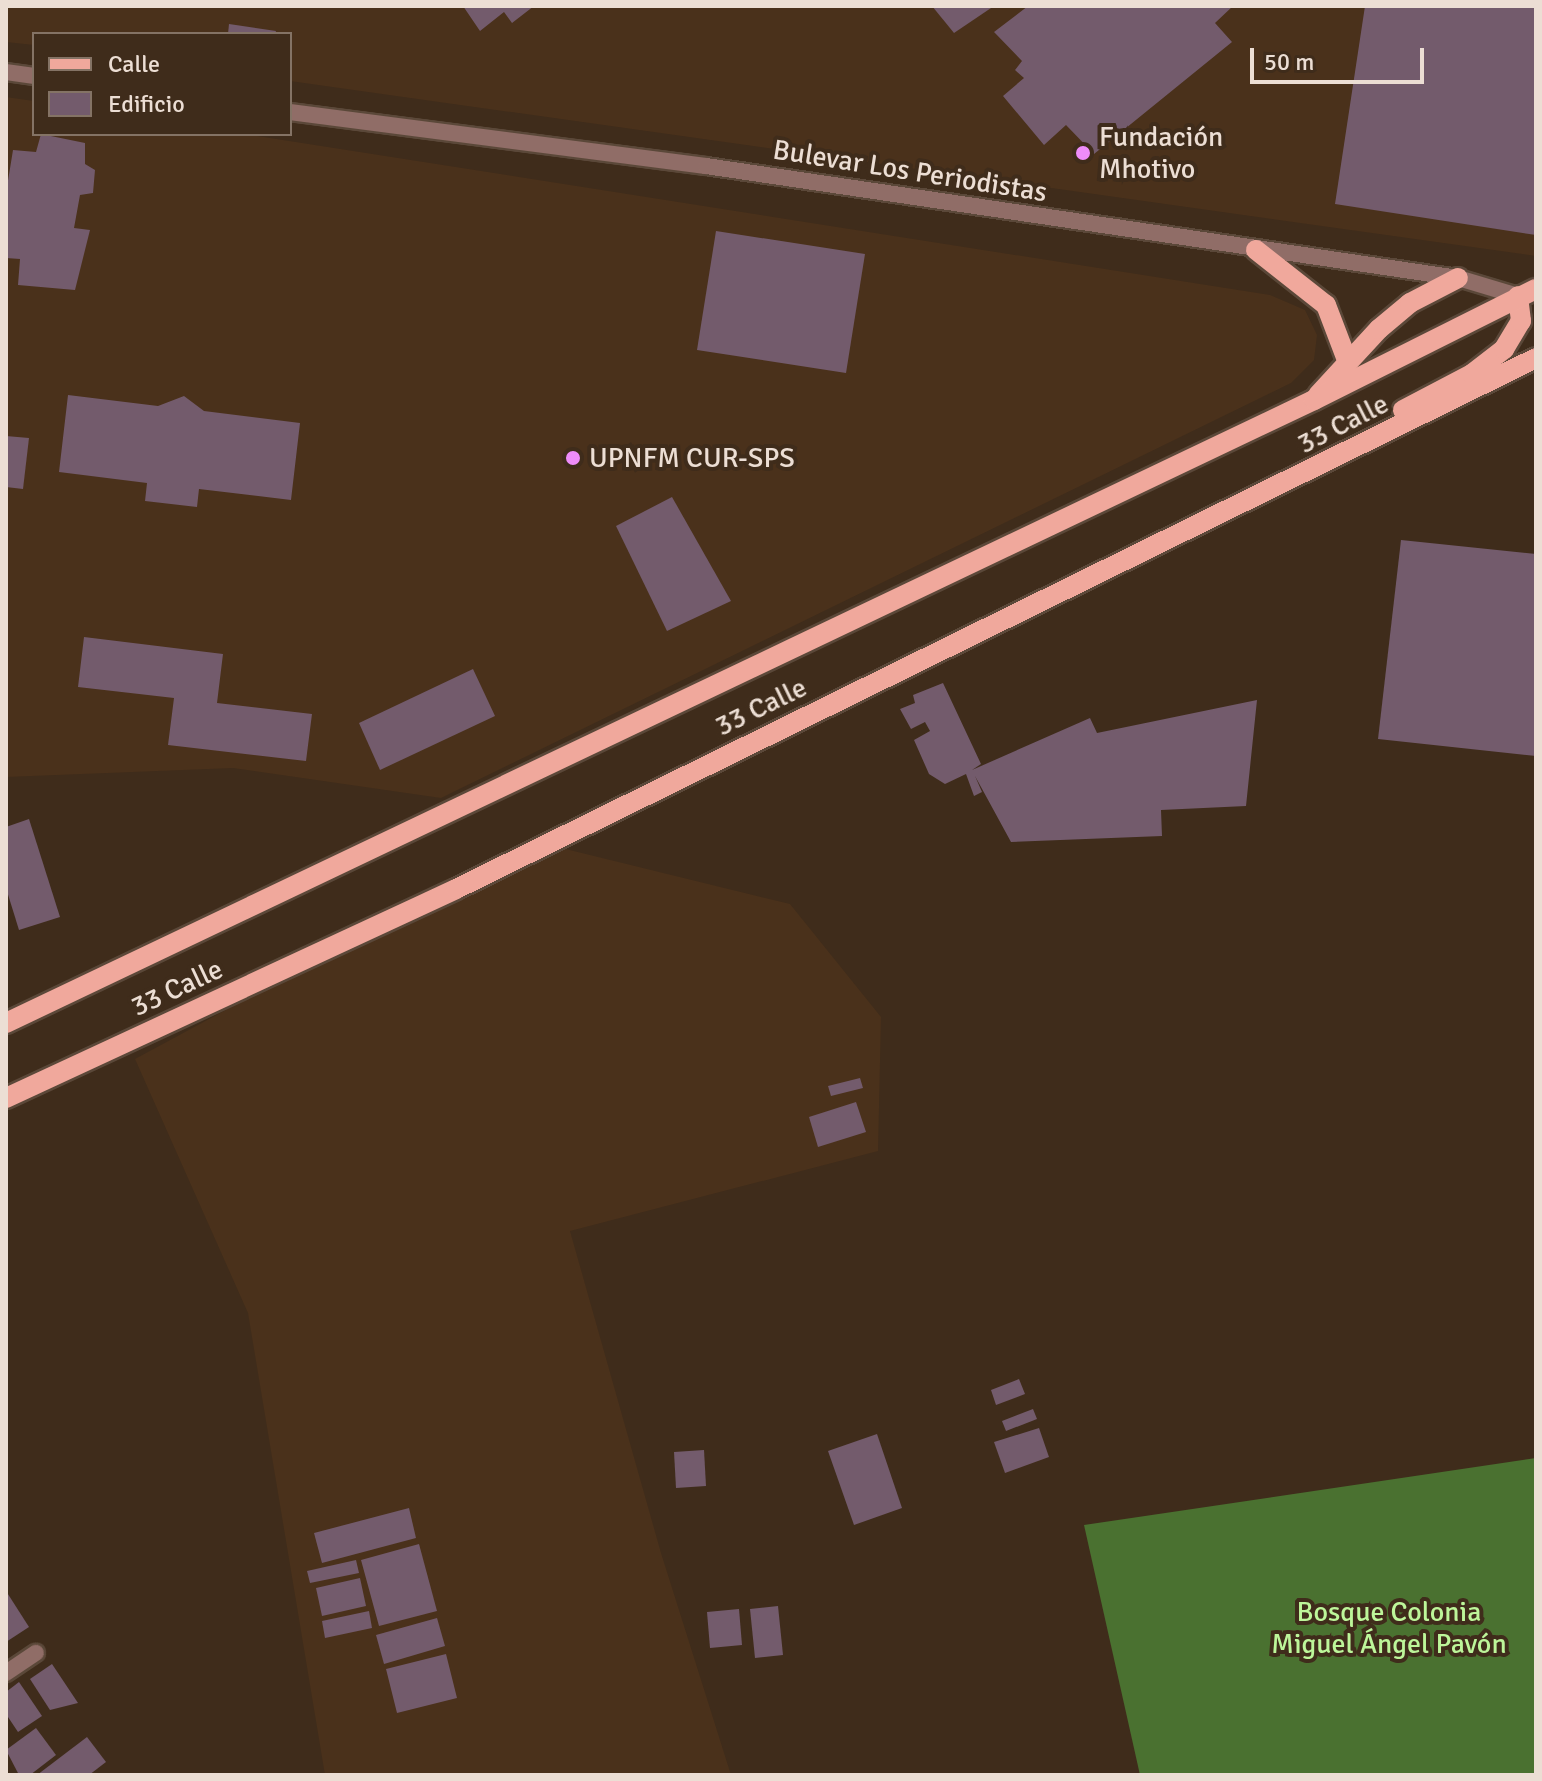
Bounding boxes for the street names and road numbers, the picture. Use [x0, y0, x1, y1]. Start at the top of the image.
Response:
street label: Bulevar Los Periodistas [771, 133, 1049, 209]
street label: 33 Calle [1292, 387, 1394, 461]
street label: 33 Calle [710, 671, 812, 743]
street label: 33 Calle [126, 952, 228, 1024]

